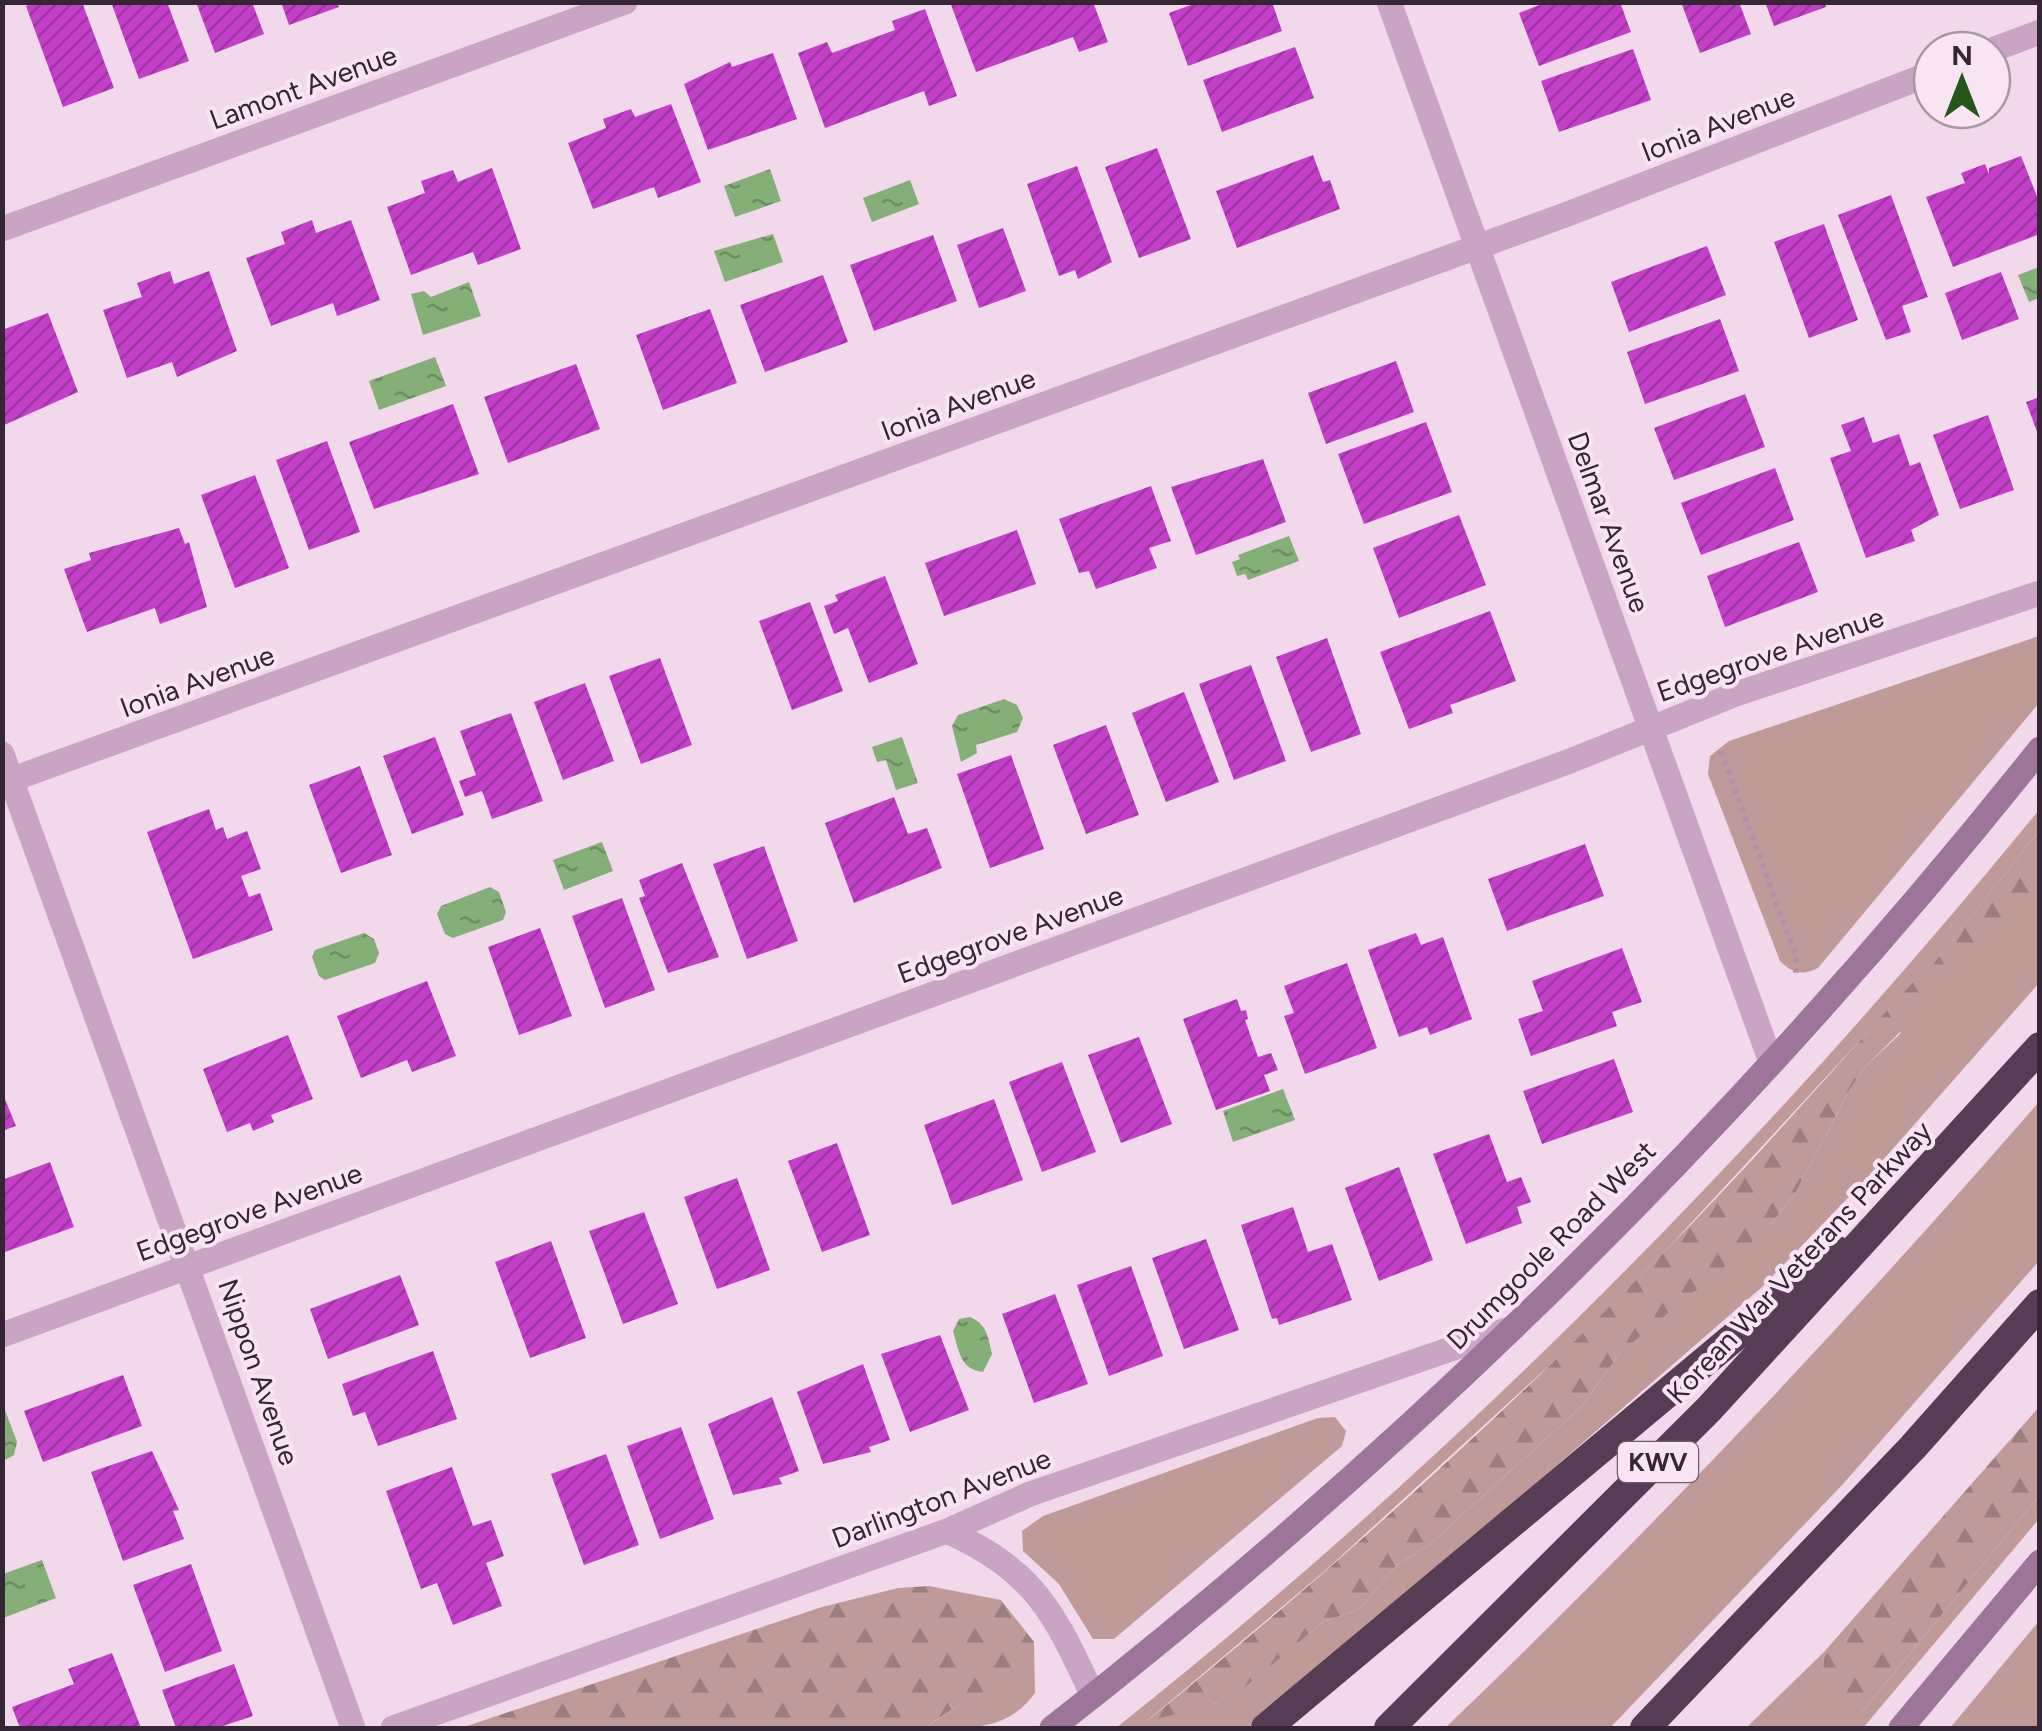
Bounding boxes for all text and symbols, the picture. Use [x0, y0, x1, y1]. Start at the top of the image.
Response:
north arrow [1912, 30, 2012, 130]
street label: Lamont Avenue [205, 37, 401, 137]
text: N [1951, 38, 1973, 72]
street label: Ionia Avenue [1636, 79, 1800, 169]
street label: Ionia Avenue [876, 360, 1040, 448]
street label: Delmar Avenue [1561, 427, 1657, 617]
street label: Edgegrove Avenue [1652, 599, 1888, 709]
street label: Ionia Avenue [115, 637, 279, 725]
street label: Edgegrove Avenue [893, 877, 1127, 991]
street label: Korean War Veterans Parkway [1659, 1114, 1939, 1410]
street label: Drumgoole Road West [1439, 1133, 1663, 1357]
street label: Edgegrove Avenue [132, 1155, 366, 1269]
street label: Nippon Avenue [211, 1274, 307, 1470]
street label: Darlington Avenue [827, 1441, 1055, 1555]
road number: KWV [1618, 1442, 1698, 1482]

